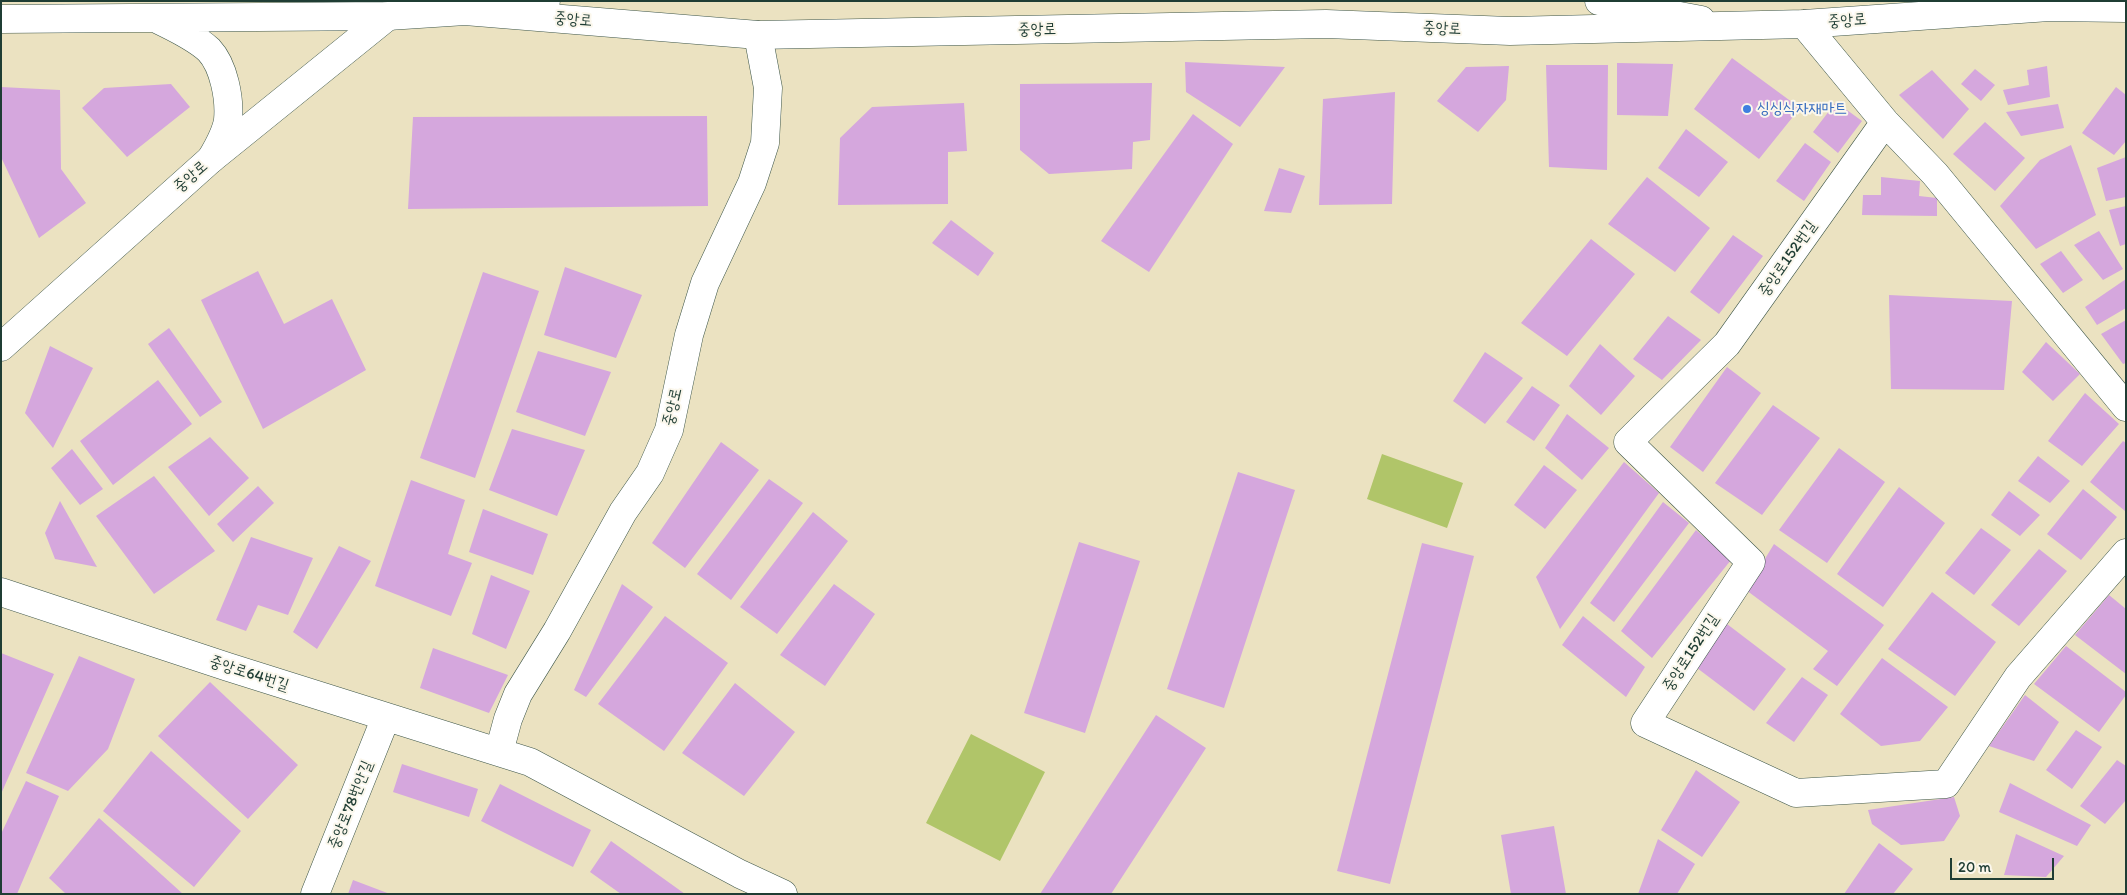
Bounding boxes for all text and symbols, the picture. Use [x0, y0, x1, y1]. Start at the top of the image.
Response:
street label: 중앙로 [553, 9, 593, 31]
street label: 중앙로 [1827, 10, 1867, 32]
street label: 중앙로 [1422, 19, 1462, 39]
street label: 중앙로 [1018, 20, 1056, 40]
place label: 싱싱식자재마트 [1757, 99, 1847, 119]
marker: 싱싱식자재마트 [1741, 103, 1753, 115]
street label: 중앙로 [170, 157, 212, 197]
street label: 중앙로152번길 [1755, 217, 1821, 301]
street label: 중앙로 [659, 386, 687, 428]
street label: 중앙로152번길 [1659, 611, 1723, 695]
street label: 중앙로64번길 [207, 652, 291, 696]
street label: 중앙로78번안길 [325, 758, 377, 852]
scale bar [1952, 848, 2056, 880]
text: 20 m [1958, 858, 1991, 876]

